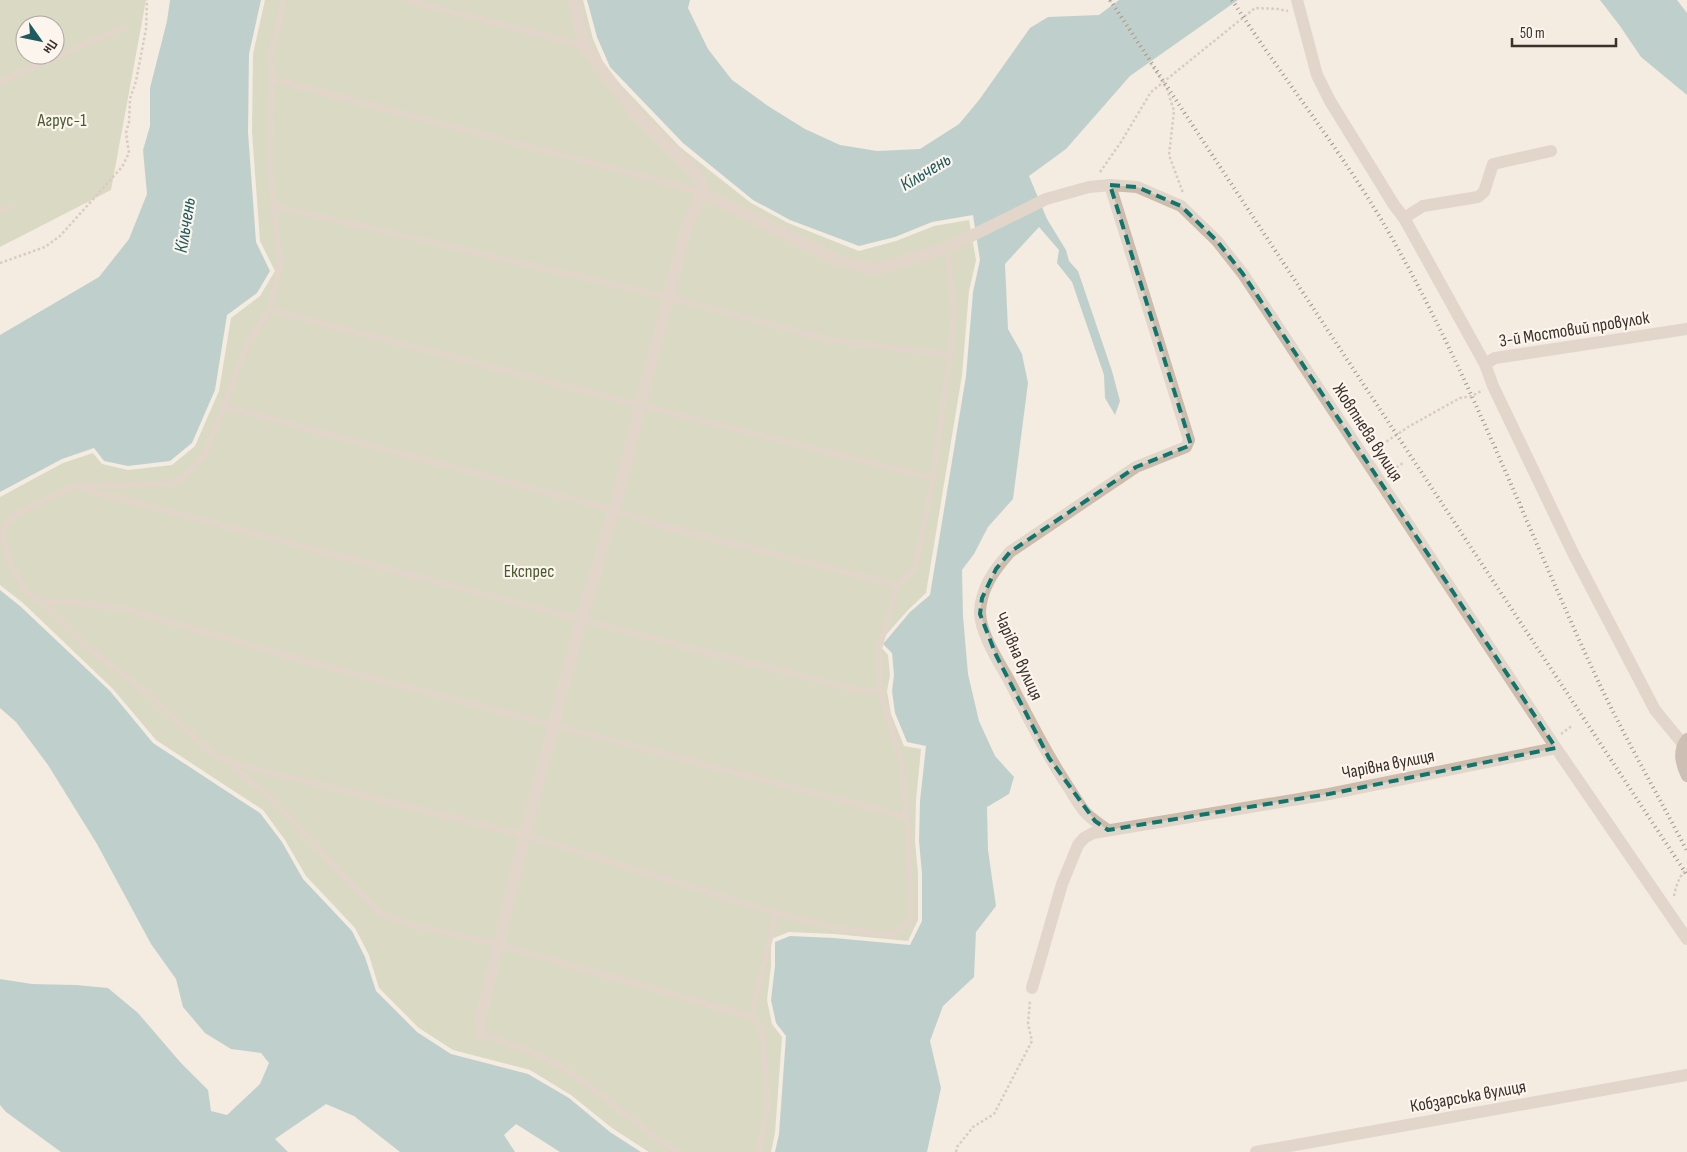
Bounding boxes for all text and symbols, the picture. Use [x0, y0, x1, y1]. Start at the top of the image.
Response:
north arrow [15, 15, 65, 65]
scale bar [1512, 15, 1616, 47]
text: 50 m [1520, 24, 1545, 43]
text: Пн [40, 36, 61, 57]
park label: Агрус-1 [37, 110, 87, 131]
water label: Кільчень [896, 148, 955, 196]
water label: Кільчень [170, 196, 201, 254]
street label: 3-й Мостовий провулок [1498, 307, 1651, 352]
street label: Жовтнева вулиця [1328, 379, 1407, 485]
park label: Експрес [504, 561, 554, 582]
street label: Чарівна вулиця [990, 609, 1047, 703]
street label: Чарівна вулиця [1340, 745, 1436, 784]
street label: Кобзарська вулиця [1409, 1076, 1528, 1117]

